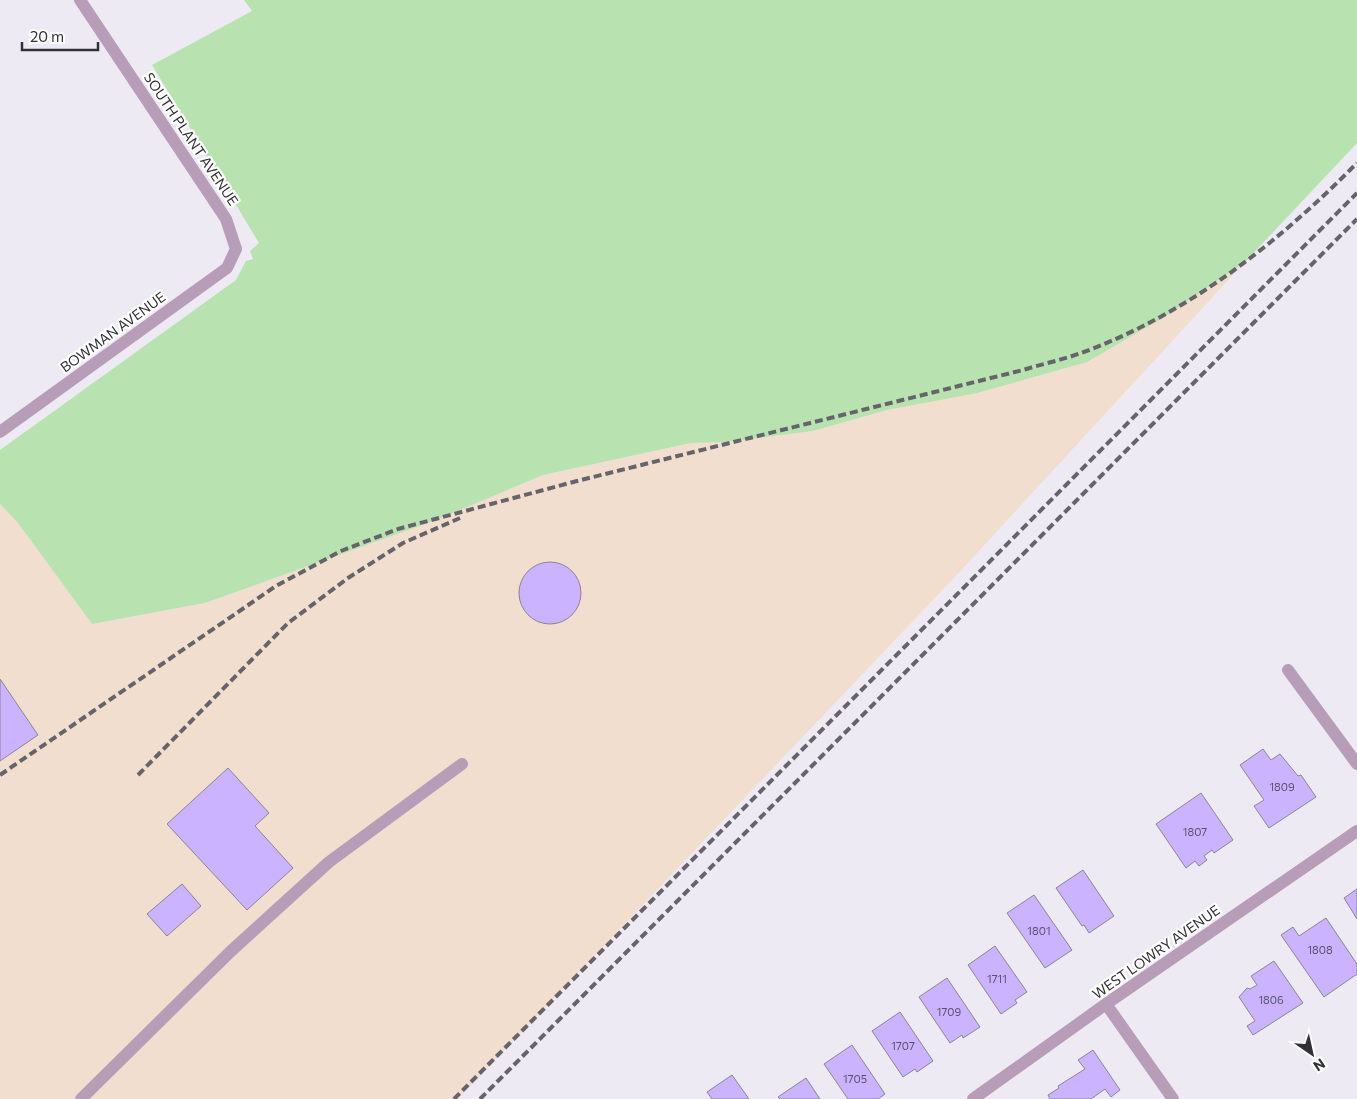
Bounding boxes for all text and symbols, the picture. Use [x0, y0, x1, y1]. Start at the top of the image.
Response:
scale bar [22, 20, 99, 52]
text: 20 m [30, 27, 64, 45]
street label: SOUTH PLANT AVENUE [141, 69, 242, 208]
street label: BOWMAN AVENUE [57, 288, 169, 375]
house number: 1809 [1269, 780, 1295, 793]
house number: 1807 [1183, 825, 1207, 838]
street label: WEST LOWRY AVENUE [1089, 901, 1223, 1002]
house number: 1801 [1027, 924, 1051, 937]
house number: 1808 [1307, 943, 1333, 956]
house number: 1711 [987, 972, 1007, 985]
house number: 1806 [1258, 993, 1284, 1006]
house number: 1709 [937, 1005, 961, 1018]
north arrow [1287, 1029, 1337, 1079]
house number: 1707 [891, 1039, 915, 1052]
text: N [1310, 1055, 1329, 1075]
house number: 1705 [843, 1072, 867, 1085]

